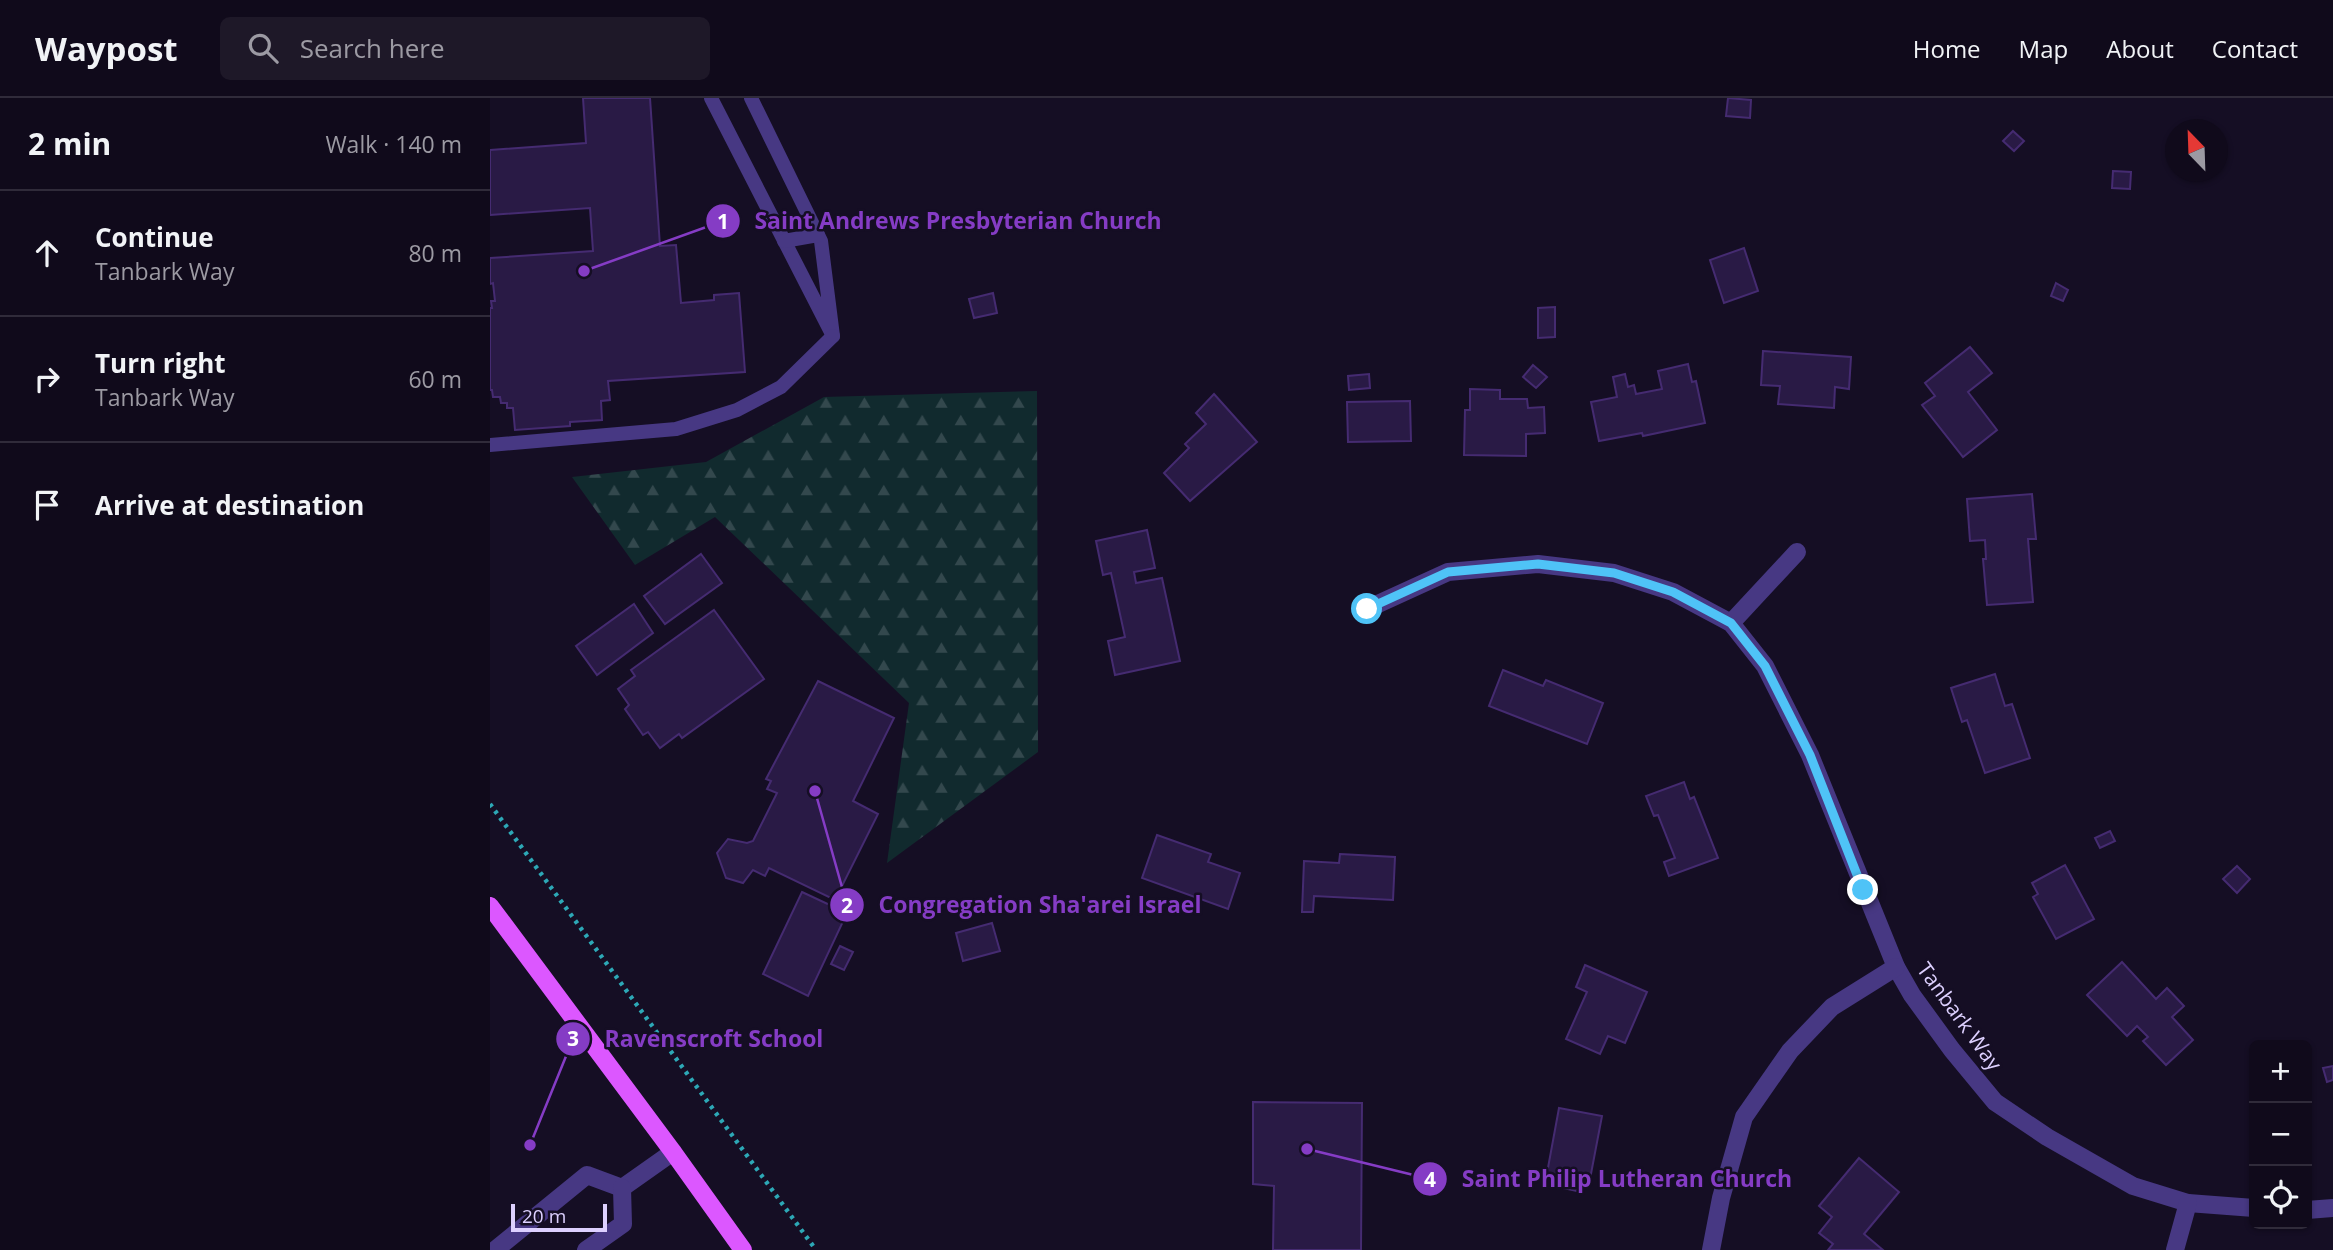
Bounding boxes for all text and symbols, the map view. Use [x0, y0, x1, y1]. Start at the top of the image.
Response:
search box [220, 17, 710, 80]
text: Waypost [35, 26, 178, 71]
icon: search [244, 29, 282, 67]
text: Search here [300, 30, 445, 66]
text: Home [1913, 32, 1981, 65]
text: Map [2019, 32, 2068, 65]
text: About [2106, 32, 2174, 65]
text: Contact [2212, 32, 2298, 65]
north arrow [2165, 119, 2228, 182]
text: 2 min [28, 123, 111, 164]
text: Walk · 140 m [325, 128, 462, 160]
callout: Saint Andrews Presbyterian Church [706, 199, 1176, 243]
text: Saint Andrews Presbyterian Church [754, 204, 1162, 236]
text: 1 [717, 207, 729, 235]
text: Continue [95, 219, 214, 255]
icon: ahead [28, 234, 66, 272]
text: 80 m [408, 237, 462, 269]
text: Tanbark Way [95, 255, 234, 287]
text: Turn right [95, 345, 226, 381]
icon: right [28, 360, 66, 398]
text: 60 m [408, 363, 462, 395]
text: Tanbark Way [95, 381, 234, 413]
icon: arrive [28, 486, 66, 524]
text: Arrive at destination [95, 487, 364, 523]
route start [1351, 593, 1382, 624]
route end [1847, 874, 1878, 905]
callout: Congregation Sha'arei Israel [830, 883, 1216, 927]
text: Congregation Sha'arei Israel [879, 888, 1201, 920]
text: 2 [841, 891, 853, 919]
street label: Tanbark Way [1911, 956, 2009, 1076]
callout: Ravenscroft School [555, 1017, 837, 1061]
text: Ravenscroft School [605, 1022, 823, 1054]
text: 3 [567, 1024, 579, 1052]
map controls [2249, 1040, 2312, 1229]
button: + [2249, 1040, 2312, 1103]
button: − [2249, 1103, 2312, 1166]
callout: Saint Philip Lutheran Church [1413, 1157, 1806, 1201]
text: Saint Philip Lutheran Church [1462, 1162, 1792, 1194]
text: 4 [1424, 1165, 1436, 1193]
button: locate [2249, 1166, 2312, 1229]
scale bar [511, 1201, 607, 1233]
text: 20 m [522, 1203, 566, 1229]

